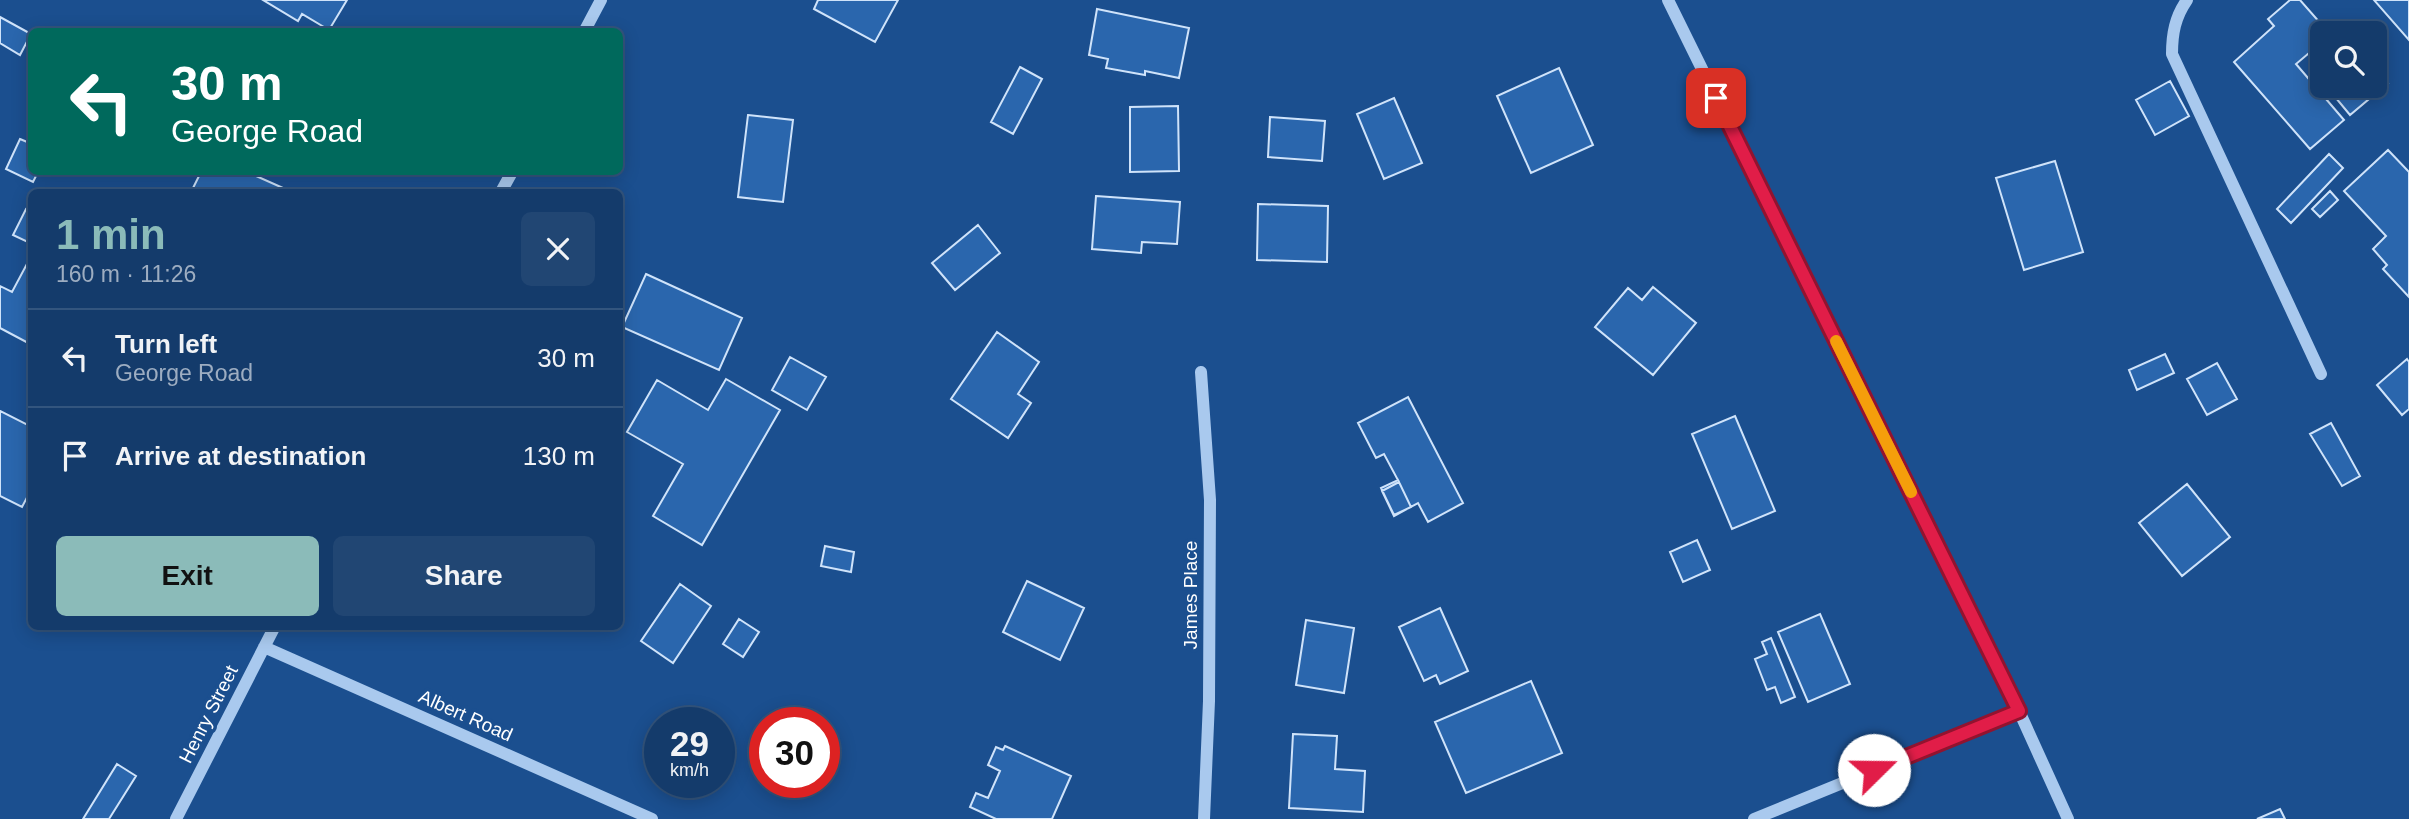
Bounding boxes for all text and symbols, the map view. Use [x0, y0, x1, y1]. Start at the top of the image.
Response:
map controls [2310, 21, 2387, 98]
button: search [2310, 21, 2387, 98]
icon: left [56, 56, 147, 147]
text: 30 m [171, 56, 283, 110]
pin [1686, 68, 1746, 128]
icon: arrive [1697, 79, 1735, 117]
text: George Road [171, 113, 363, 149]
text: 1 min [56, 211, 166, 258]
button: close [521, 212, 595, 286]
text: 160 m · 11:26 [56, 261, 196, 287]
text: Turn left [115, 329, 217, 359]
icon: left [56, 339, 94, 377]
text: 30 m [537, 343, 595, 373]
text: George Road [115, 360, 253, 386]
icon: arrive [56, 437, 94, 475]
text: Arrive at destination [115, 441, 366, 471]
text: 130 m [523, 441, 595, 471]
button: Exit [56, 536, 319, 616]
button: Share [333, 536, 595, 616]
street label: James Place [1180, 541, 1201, 649]
street label: Henry Street [175, 661, 242, 767]
street label: Albert Road [416, 685, 516, 745]
speed limit sign: 30 [749, 707, 840, 798]
text: 29 [670, 724, 709, 763]
position arrow [1837, 733, 1911, 807]
text: km/h [670, 760, 709, 780]

